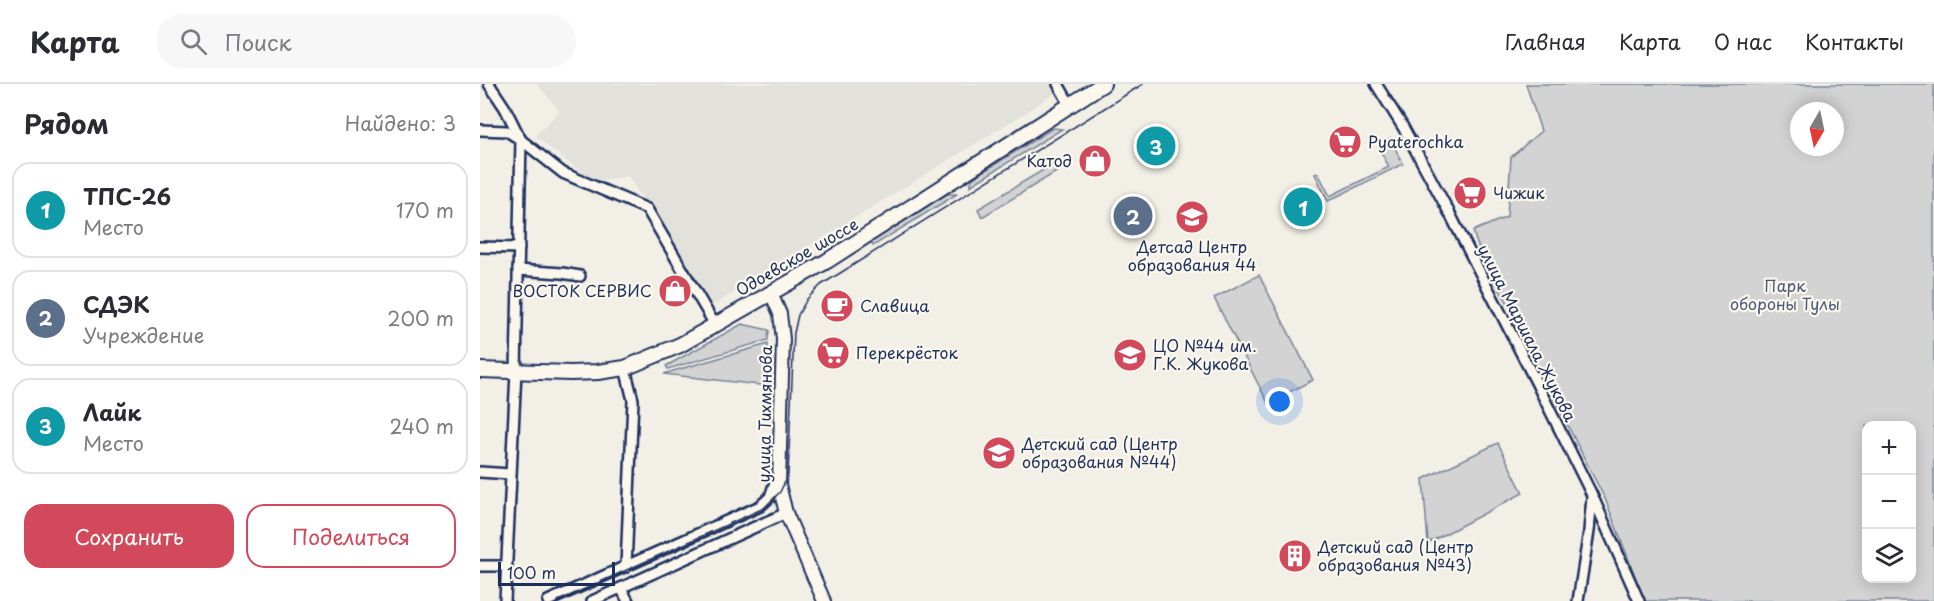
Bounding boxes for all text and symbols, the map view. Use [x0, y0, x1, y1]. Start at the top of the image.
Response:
search box [156, 14, 576, 68]
text: Карта [30, 20, 120, 63]
icon: search [177, 25, 210, 58]
text: Поиск [225, 25, 292, 58]
text: Главная [1505, 25, 1586, 57]
text: Карта [1619, 25, 1681, 57]
text: О нас [1714, 25, 1772, 57]
text: Контакты [1805, 25, 1904, 57]
north arrow [1790, 102, 1844, 156]
text: Рядом [24, 104, 109, 143]
text: Найдено: 3 [345, 108, 456, 138]
pin: 3 [1136, 124, 1176, 168]
supermarket icon: Pyaterochka [1327, 124, 1363, 160]
place label: Pyaterochka [1368, 129, 1463, 153]
shop icon: Катод [1077, 143, 1113, 179]
place label: Катод [1027, 148, 1072, 172]
supermarket icon: Чижик [1452, 175, 1488, 211]
text: ТПС-26 [83, 179, 171, 212]
place label: Чижик [1493, 180, 1545, 204]
pin: 1 [1284, 184, 1322, 230]
pin: 2 [1114, 194, 1152, 238]
text: 1 [41, 195, 50, 225]
text: 170 m [396, 195, 454, 225]
school or university icon: Детсад Центр образования 44 [1174, 199, 1210, 235]
street label: Одоевское шоссе [731, 211, 862, 301]
text: Место [83, 212, 144, 242]
place label: Детсад Центр образования 44 [1128, 234, 1256, 276]
street label: улица Маршала Жукова [1473, 240, 1583, 425]
shop icon: ВОСТОК СЕРВИС [657, 273, 693, 309]
park label: Парк обороны Тулы [1730, 273, 1840, 315]
place label: ВОСТОК СЕРВИС [513, 278, 652, 302]
text: СДЭК [83, 287, 150, 320]
cafe icon: Славица [819, 288, 855, 324]
place label: Славица [860, 293, 929, 317]
text: 2 [38, 303, 53, 333]
text: 200 m [387, 303, 454, 333]
text: Учреждение [83, 320, 204, 350]
place label: ЦО №44 им. Г.К. Жукова [1153, 333, 1257, 375]
supermarket icon: Перекрёсток [815, 335, 851, 371]
school or university icon: ЦО №44 им. Г.К. Жукова [1112, 337, 1148, 373]
place label: Перекрёсток [856, 340, 958, 364]
street label: улица Тихмянова [751, 345, 777, 483]
your location [1265, 387, 1294, 416]
text: Лайк [83, 395, 141, 428]
text: 3 [39, 411, 52, 441]
text: 240 m [389, 411, 454, 441]
map controls [1862, 421, 1916, 583]
button: + [1862, 421, 1916, 475]
text: Место [83, 428, 144, 458]
place label: Детский сад (Центр образования №44) [1021, 431, 1178, 473]
school or university icon: Детский сад (Центр образования №44) [981, 435, 1017, 471]
button: − [1862, 475, 1916, 529]
button: Сохранить [24, 504, 234, 568]
button: Поделиться [246, 504, 456, 568]
button: layers [1862, 529, 1916, 583]
place label: Детский сад (Центр образования №43) [1317, 534, 1474, 576]
building icon: Детский сад (Центр образования №43) [1277, 538, 1313, 574]
scale bar [498, 559, 615, 586]
text: 100 m [507, 560, 556, 584]

